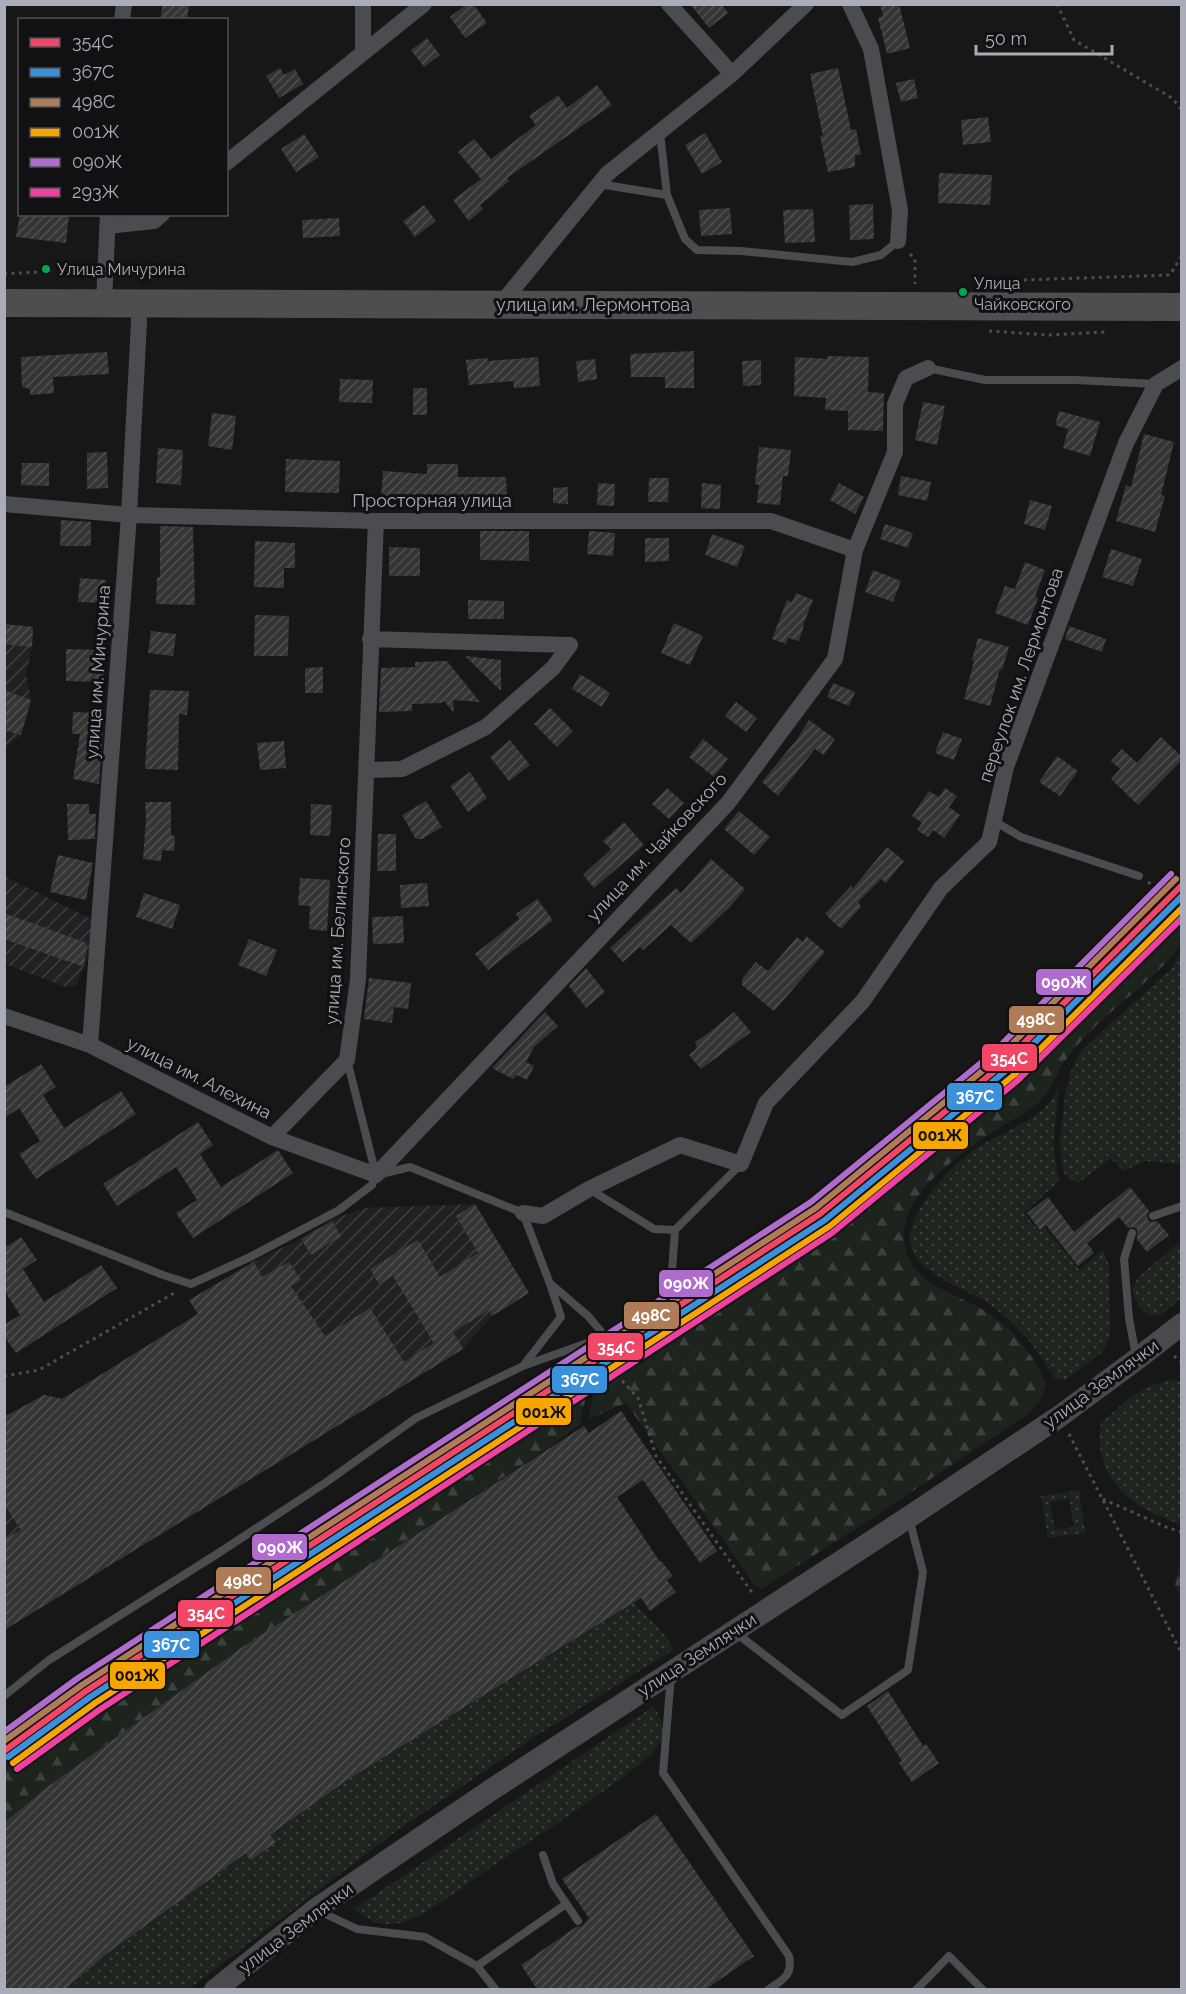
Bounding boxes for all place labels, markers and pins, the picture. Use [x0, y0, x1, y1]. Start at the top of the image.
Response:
place label: Улица Мичурина [57, 260, 185, 279]
marker: Улица Мичурина [40, 263, 52, 275]
place label: Улица Чайковского [974, 274, 1071, 314]
marker: Улица Чайковского [957, 286, 969, 298]

